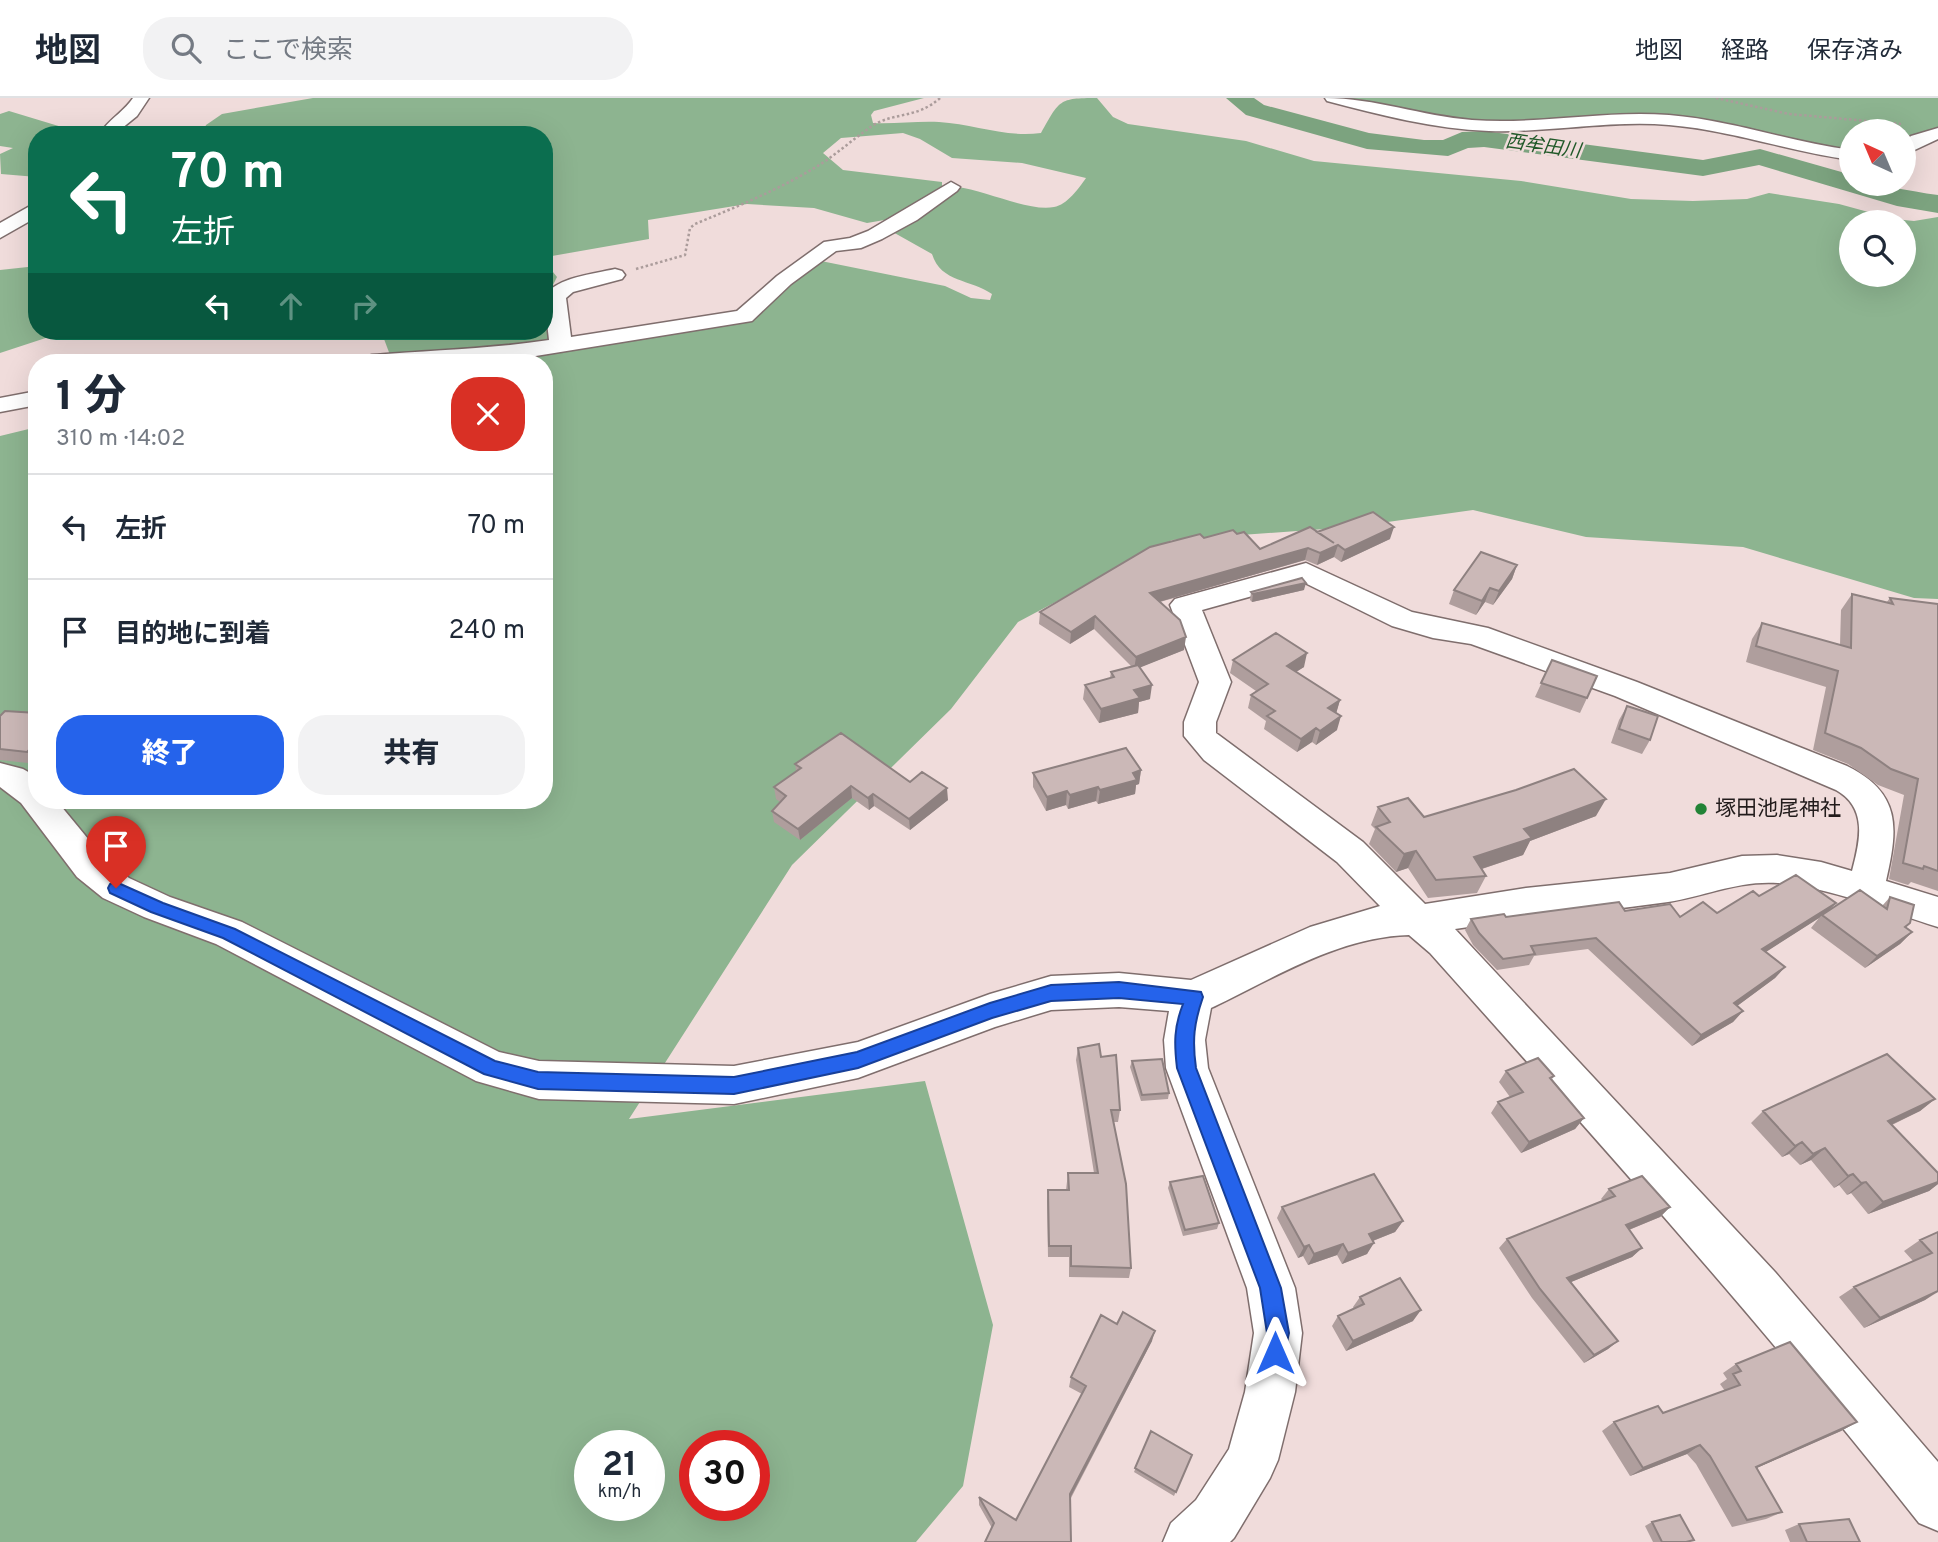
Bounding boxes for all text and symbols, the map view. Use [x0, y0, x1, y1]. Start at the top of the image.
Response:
search box [143, 17, 633, 80]
icon: search [167, 29, 205, 67]
text: 地図 [35, 32, 101, 74]
text: ここで検索 [223, 35, 353, 68]
text: 地図 [1635, 37, 1683, 67]
text: 経路 [1721, 37, 1769, 67]
text: 保存済み [1807, 37, 1903, 67]
north arrow [1839, 119, 1916, 196]
map controls [1839, 119, 1916, 287]
water label: 西牟田川 [1504, 130, 1584, 164]
text: 70 m [171, 144, 285, 206]
icon: left [56, 154, 147, 245]
button: search [1839, 210, 1916, 287]
text: 左折 [171, 214, 235, 254]
icon: left [199, 287, 237, 325]
icon: ahead [272, 287, 310, 325]
icon: right [345, 287, 383, 325]
text: 1 分 [56, 372, 126, 425]
button: close [451, 377, 525, 451]
text: 310 m · 14:02 [56, 425, 185, 454]
icon: left [56, 508, 94, 546]
text: 70 m [467, 510, 525, 543]
text: 左折 [115, 514, 167, 547]
icon: arrive [56, 613, 94, 651]
text: 240 m [448, 615, 525, 648]
text: 目的地に到着 [115, 619, 271, 652]
button: 終了 [56, 715, 284, 795]
button: 共有 [298, 715, 525, 795]
place label: 塚田池尾神社 [1715, 796, 1841, 823]
marker: 塚田池尾神社 [1693, 801, 1709, 817]
pin [86, 816, 146, 888]
icon: arrive [97, 827, 135, 865]
position arrow [1238, 1316, 1312, 1390]
speed limit sign: 30 [679, 1430, 770, 1521]
text: 21 [602, 1444, 637, 1488]
text: km/h [598, 1481, 641, 1504]

